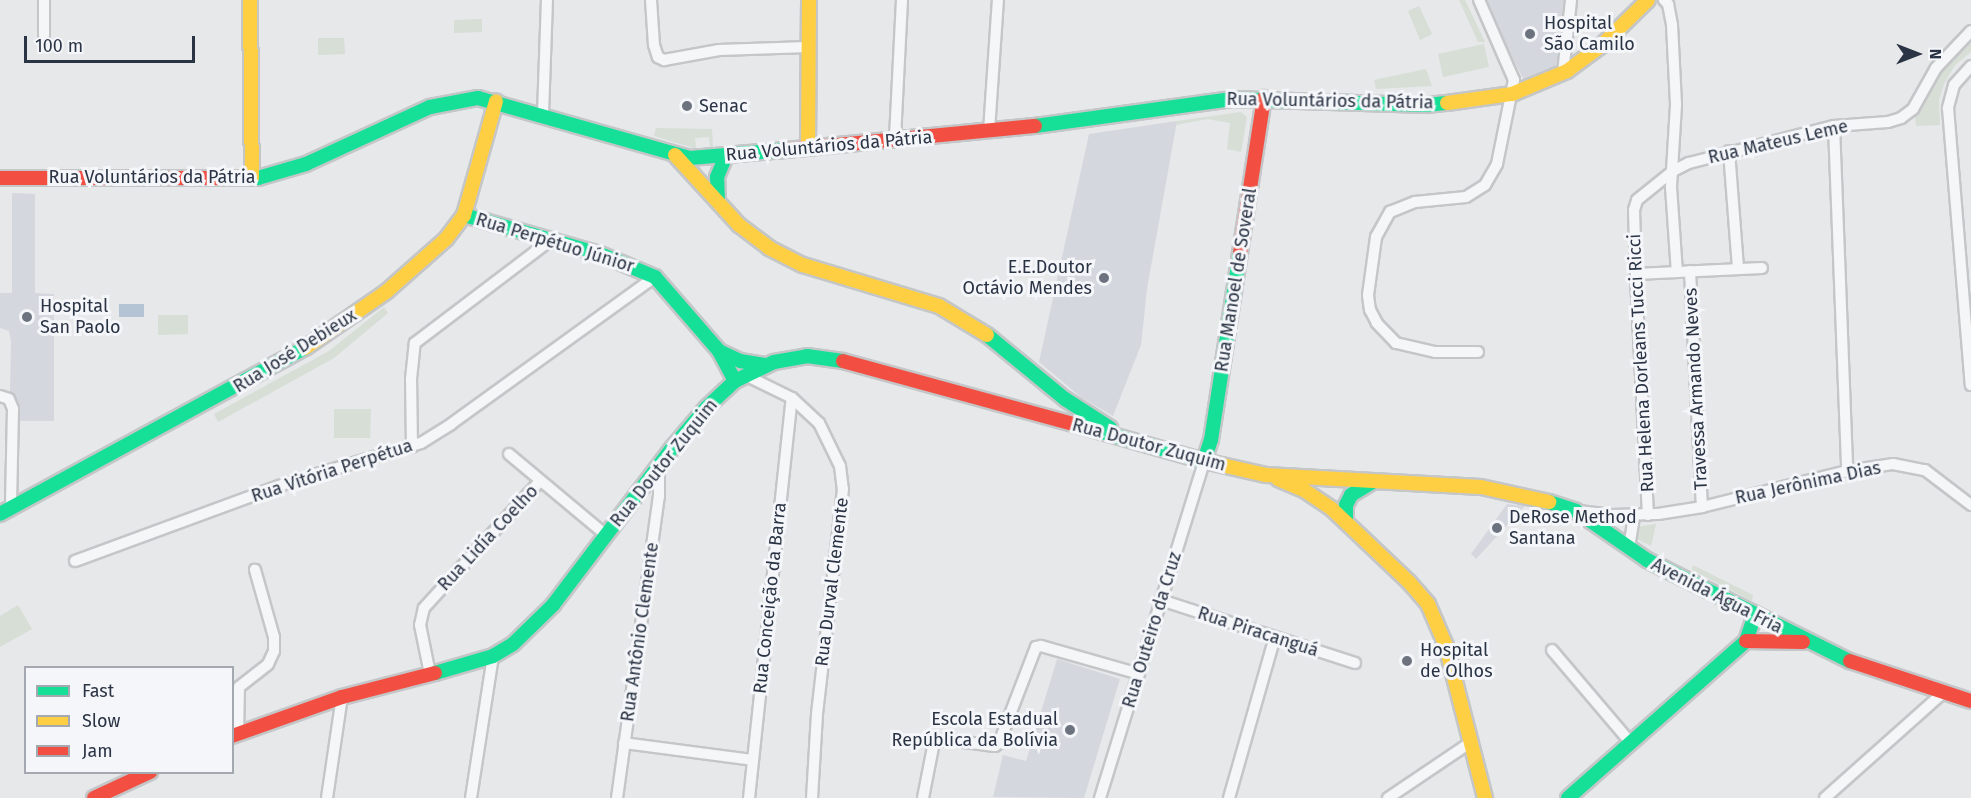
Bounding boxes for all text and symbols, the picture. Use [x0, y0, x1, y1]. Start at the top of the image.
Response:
place label: Hospital São Camilo [1544, 13, 1635, 56]
scale bar [27, 24, 198, 62]
north arrow [1887, 24, 1947, 84]
marker: Hospital São Camilo [1521, 25, 1539, 43]
text: 100 m [35, 35, 83, 57]
text: N [1926, 49, 1945, 59]
street label: Rua Voluntários da Pátria [1226, 88, 1434, 114]
place label: Senac [699, 95, 748, 117]
marker: Senac [680, 99, 694, 113]
street label: Rua Mateus Leme [1706, 115, 1850, 169]
street label: Rua Voluntários da Pátria [725, 126, 933, 166]
street label: Rua Voluntários da Pátria [48, 166, 256, 188]
street label: Rua Manoel de Soveral [1211, 186, 1261, 374]
street label: Rua Perpétuo Júnior [473, 209, 637, 277]
street label: Rua Helena Dorleans Tucci Ricci [1623, 233, 1659, 493]
place label: E.E.Doutor Octávio Mendes [962, 257, 1092, 300]
marker: E.E.Doutor Octávio Mendes [1097, 271, 1111, 285]
street label: Travessa Armando Neves [1680, 287, 1712, 491]
place label: Hospital San Paolo [40, 296, 120, 338]
street label: Rua José Debieux [229, 304, 361, 398]
marker: Hospital San Paolo [18, 308, 36, 326]
street label: Rua Doutor Zuquim [606, 395, 722, 531]
street label: Rua Doutor Zuquim [1070, 414, 1228, 476]
street label: Rua Vitória Perpétua [249, 435, 415, 507]
street label: Rua Jerônima Dias [1733, 457, 1883, 509]
street label: Rua Lidía Coelho [433, 481, 543, 595]
street label: Rua Durval Clemente [811, 496, 853, 668]
street label: Rua Conceição da Barra [749, 501, 791, 695]
place label: DeRose Method Santana [1509, 507, 1637, 550]
marker: DeRose Method Santana [1490, 521, 1504, 535]
street label: Rua Antônio Clemente [617, 541, 663, 723]
street label: Rua Outeiro da Cruz [1118, 549, 1186, 711]
street label: Avenida Água Fria [1648, 554, 1786, 638]
street label: Rua Piracanguá [1195, 602, 1321, 662]
place label: Hospital de Olhos [1420, 640, 1493, 682]
marker: Hospital de Olhos [1398, 652, 1416, 670]
legend [24, 666, 234, 774]
text: Fast [82, 680, 114, 702]
place label: Escola Estadual República da Bolívia [892, 709, 1058, 752]
text: Slow [82, 710, 120, 732]
marker: Escola Estadual República da Bolívia [1063, 723, 1077, 737]
text: Jam [82, 740, 113, 762]

